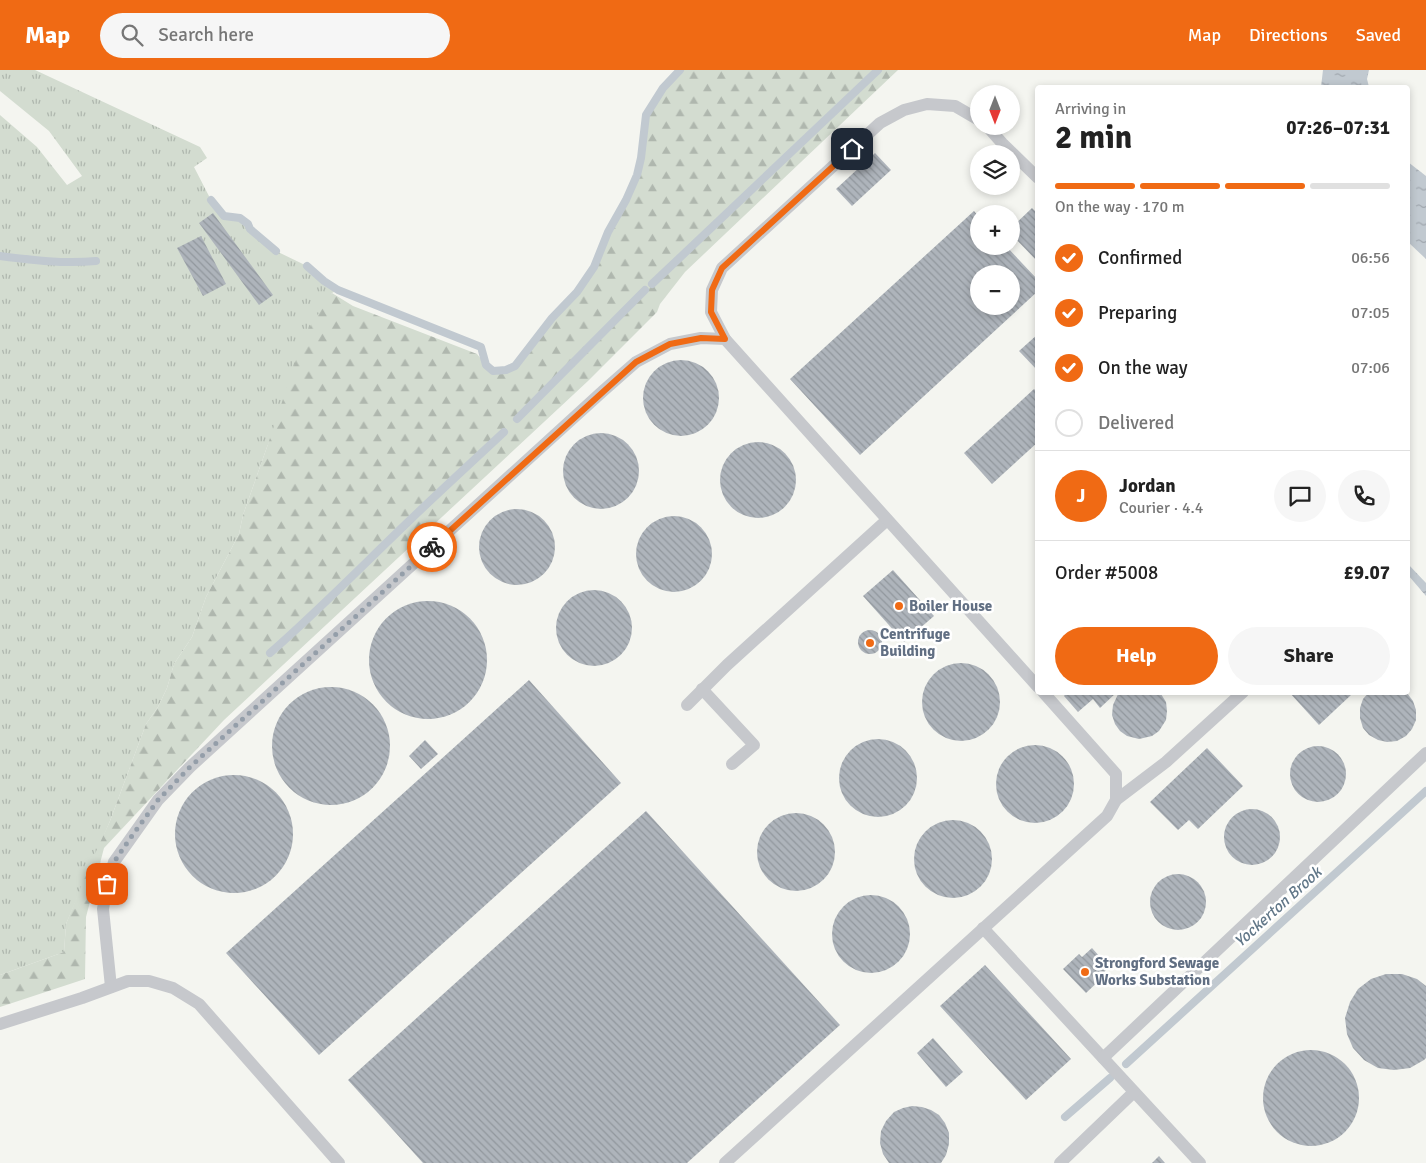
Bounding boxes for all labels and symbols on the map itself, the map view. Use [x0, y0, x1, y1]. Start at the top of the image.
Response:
north arrow [970, 85, 1020, 135]
pin [831, 128, 873, 170]
courier [407, 522, 457, 572]
place label: Boiler House [909, 597, 992, 615]
marker: Boiler House [893, 600, 905, 612]
place label: Centrifuge Building [880, 625, 950, 660]
marker: Centrifuge Building [864, 637, 876, 649]
water label: Yockerton Brook [1230, 861, 1327, 951]
pin [86, 863, 128, 905]
place label: Strongford Sewage Works Substation [1095, 954, 1219, 989]
marker: Strongford Sewage Works Substation [1079, 966, 1091, 978]

